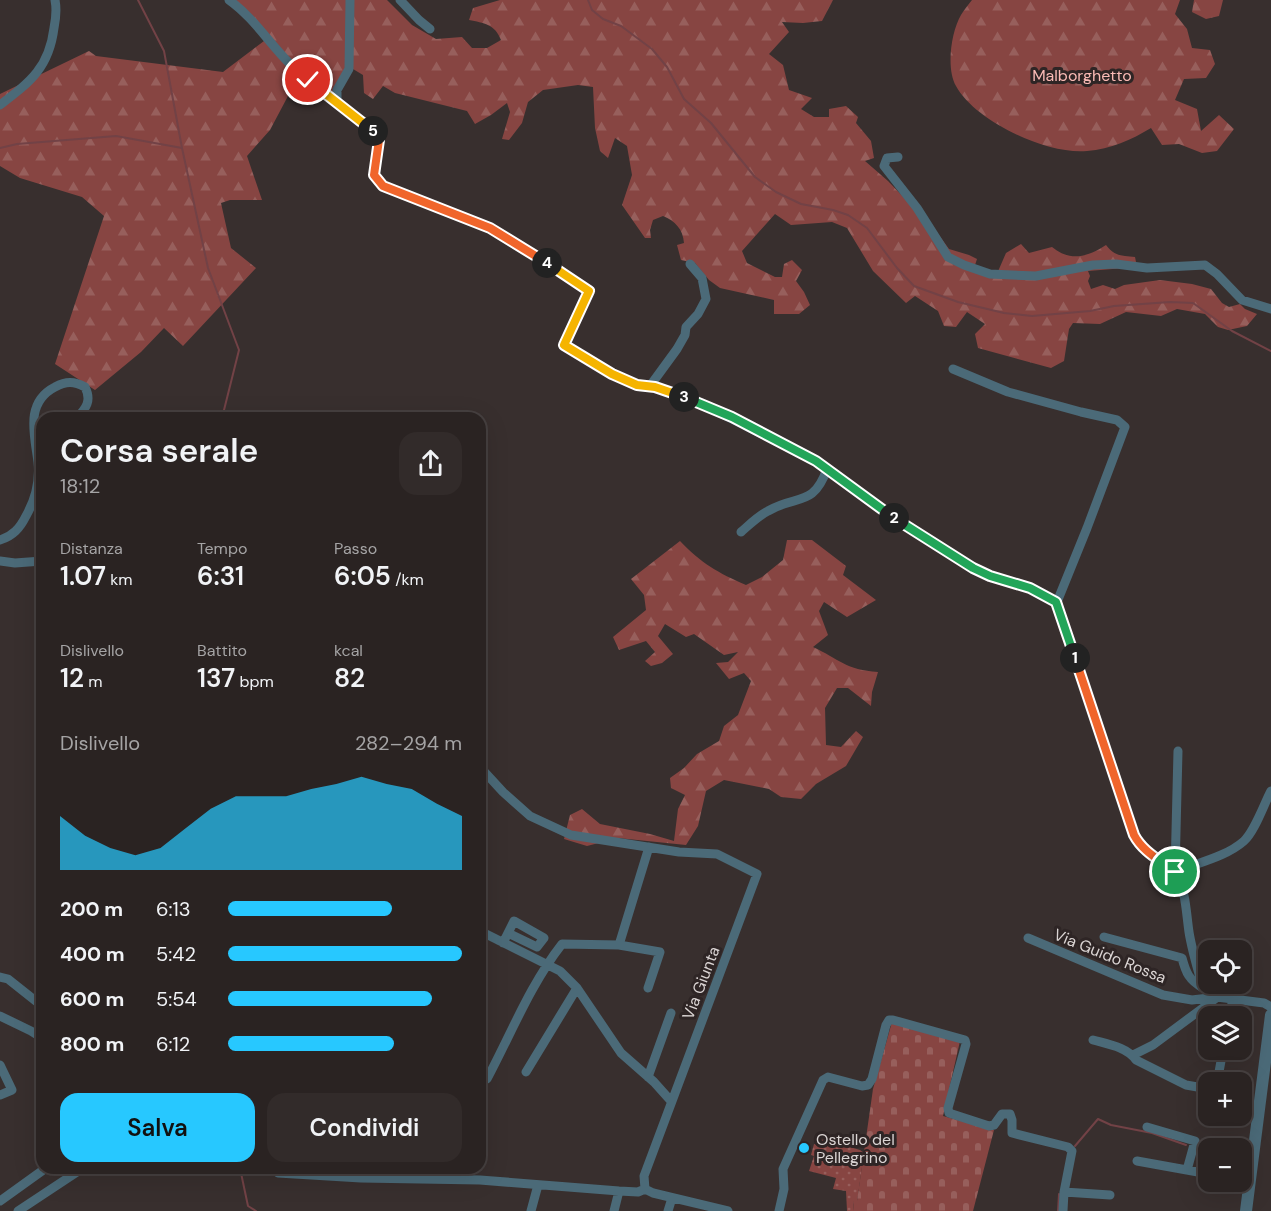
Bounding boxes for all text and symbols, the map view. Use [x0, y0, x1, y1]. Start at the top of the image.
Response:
pin [282, 54, 333, 105]
icon: check [291, 63, 324, 96]
park label: Malborghetto [1032, 65, 1132, 86]
pin: 5 [358, 116, 388, 146]
text: 5 [368, 120, 378, 141]
pin: 4 [532, 248, 562, 278]
text: 4 [542, 252, 552, 273]
pin: 3 [669, 382, 699, 412]
text: 3 [679, 386, 689, 407]
text: Corsa serale [60, 429, 258, 472]
button: share [399, 432, 462, 495]
text: 18:12 [60, 473, 100, 499]
pin: 2 [879, 503, 909, 533]
text: 2 [889, 507, 899, 528]
text: Distanza [60, 538, 123, 559]
text: Tempo [197, 538, 247, 559]
text: Passo [334, 538, 377, 559]
text: 1.07 [60, 559, 106, 593]
text: 6:31 [197, 559, 244, 593]
text: 6:05 [334, 559, 391, 593]
text: km [106, 569, 133, 590]
text: /km [391, 569, 424, 590]
text: Dislivello [60, 640, 124, 661]
text: Battito [197, 640, 247, 661]
text: kcal [334, 640, 363, 661]
pin: 1 [1060, 643, 1090, 673]
text: 1 [1072, 647, 1078, 668]
text: 12 [60, 661, 84, 695]
text: 137 [197, 661, 235, 695]
text: 82 [334, 661, 365, 695]
text: m [84, 671, 103, 692]
text: bpm [235, 671, 274, 692]
text: Dislivello [60, 730, 140, 756]
text: 282–294 m [355, 730, 462, 756]
pin [1149, 846, 1200, 897]
icon: arrive [1158, 855, 1191, 888]
text: 200 m [60, 896, 123, 922]
text: 6:13 [156, 896, 191, 922]
street label: Via Guido Rossa [1051, 924, 1169, 988]
map controls [1198, 940, 1252, 1192]
button: locate [1198, 940, 1252, 994]
text: 400 m [60, 941, 125, 967]
text: 5:42 [156, 941, 196, 967]
street label: Via Giunta [677, 943, 725, 1023]
text: 600 m [60, 986, 124, 1012]
text: 5:54 [156, 986, 197, 1012]
button: layers [1198, 1006, 1252, 1060]
text: 800 m [60, 1031, 124, 1057]
text: 6:12 [156, 1031, 190, 1057]
button: + [1198, 1072, 1252, 1126]
button: Salva [60, 1093, 255, 1162]
button: Condividi [267, 1093, 462, 1162]
place label: Ostello del Pellegrino [816, 1129, 895, 1168]
button: − [1198, 1138, 1252, 1192]
marker: Ostello del Pellegrino [797, 1141, 811, 1155]

